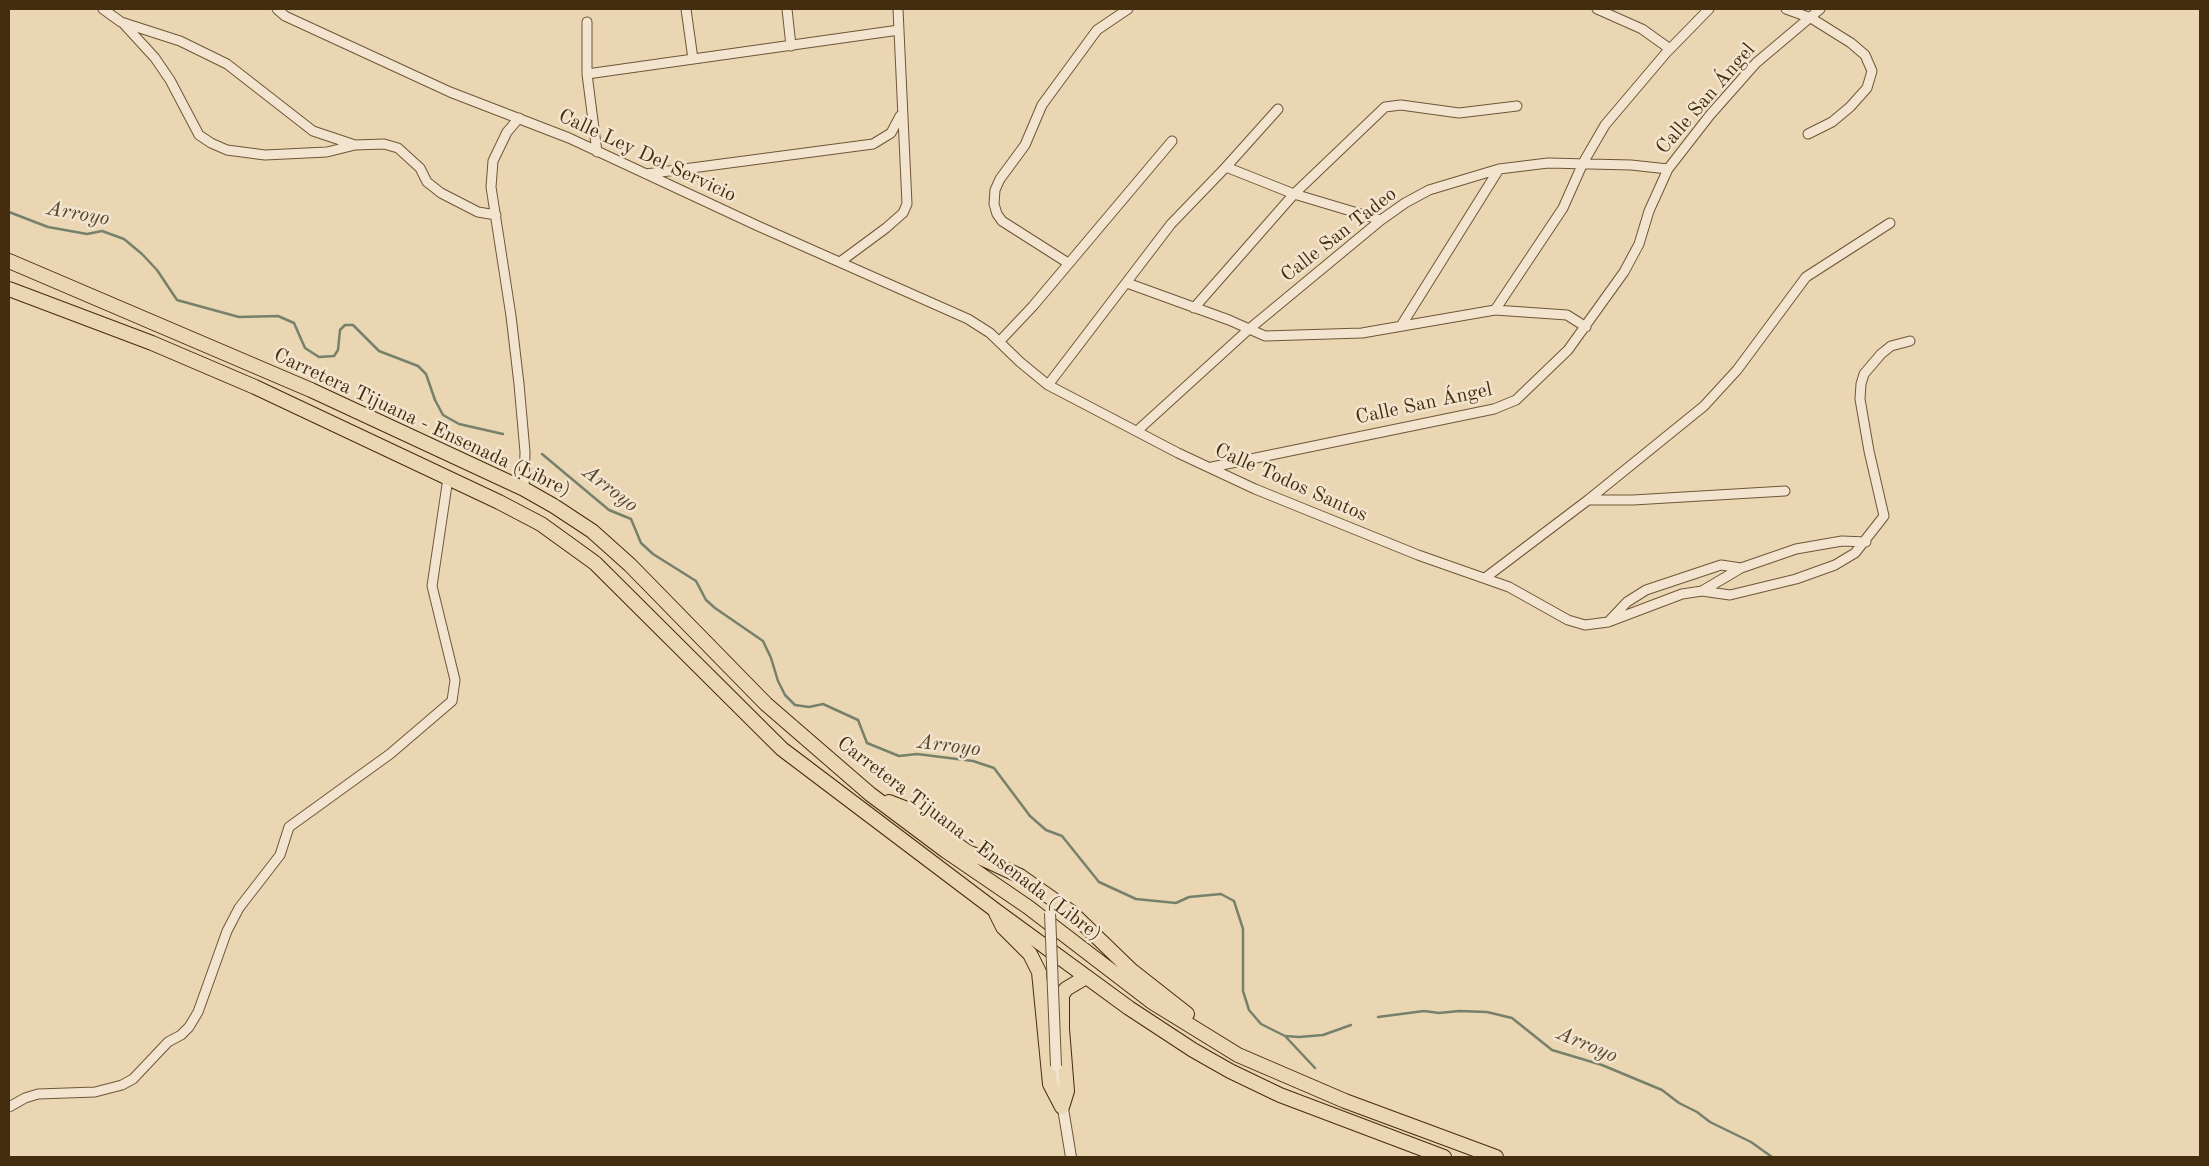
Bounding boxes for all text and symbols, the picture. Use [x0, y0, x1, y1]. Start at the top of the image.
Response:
street label: Calle San Ángel [1651, 39, 1761, 159]
street label: Calle Ley Del Servicio [554, 104, 740, 208]
street label: Calle San Tadeo [1276, 182, 1402, 288]
water label: Arroyo [45, 196, 111, 232]
street label: Carretera Tijuana - Ensenada (Libre) [270, 343, 574, 503]
street label: Calle San Ángel [1354, 378, 1494, 430]
street label: Calle Todos Santos [1211, 438, 1371, 528]
water label: Arroyo [577, 460, 643, 518]
water label: Arroyo [916, 730, 982, 762]
street label: Carretera Tijuana - Ensenada (Libre) [832, 732, 1106, 946]
water label: Arroyo [1553, 1021, 1621, 1069]

